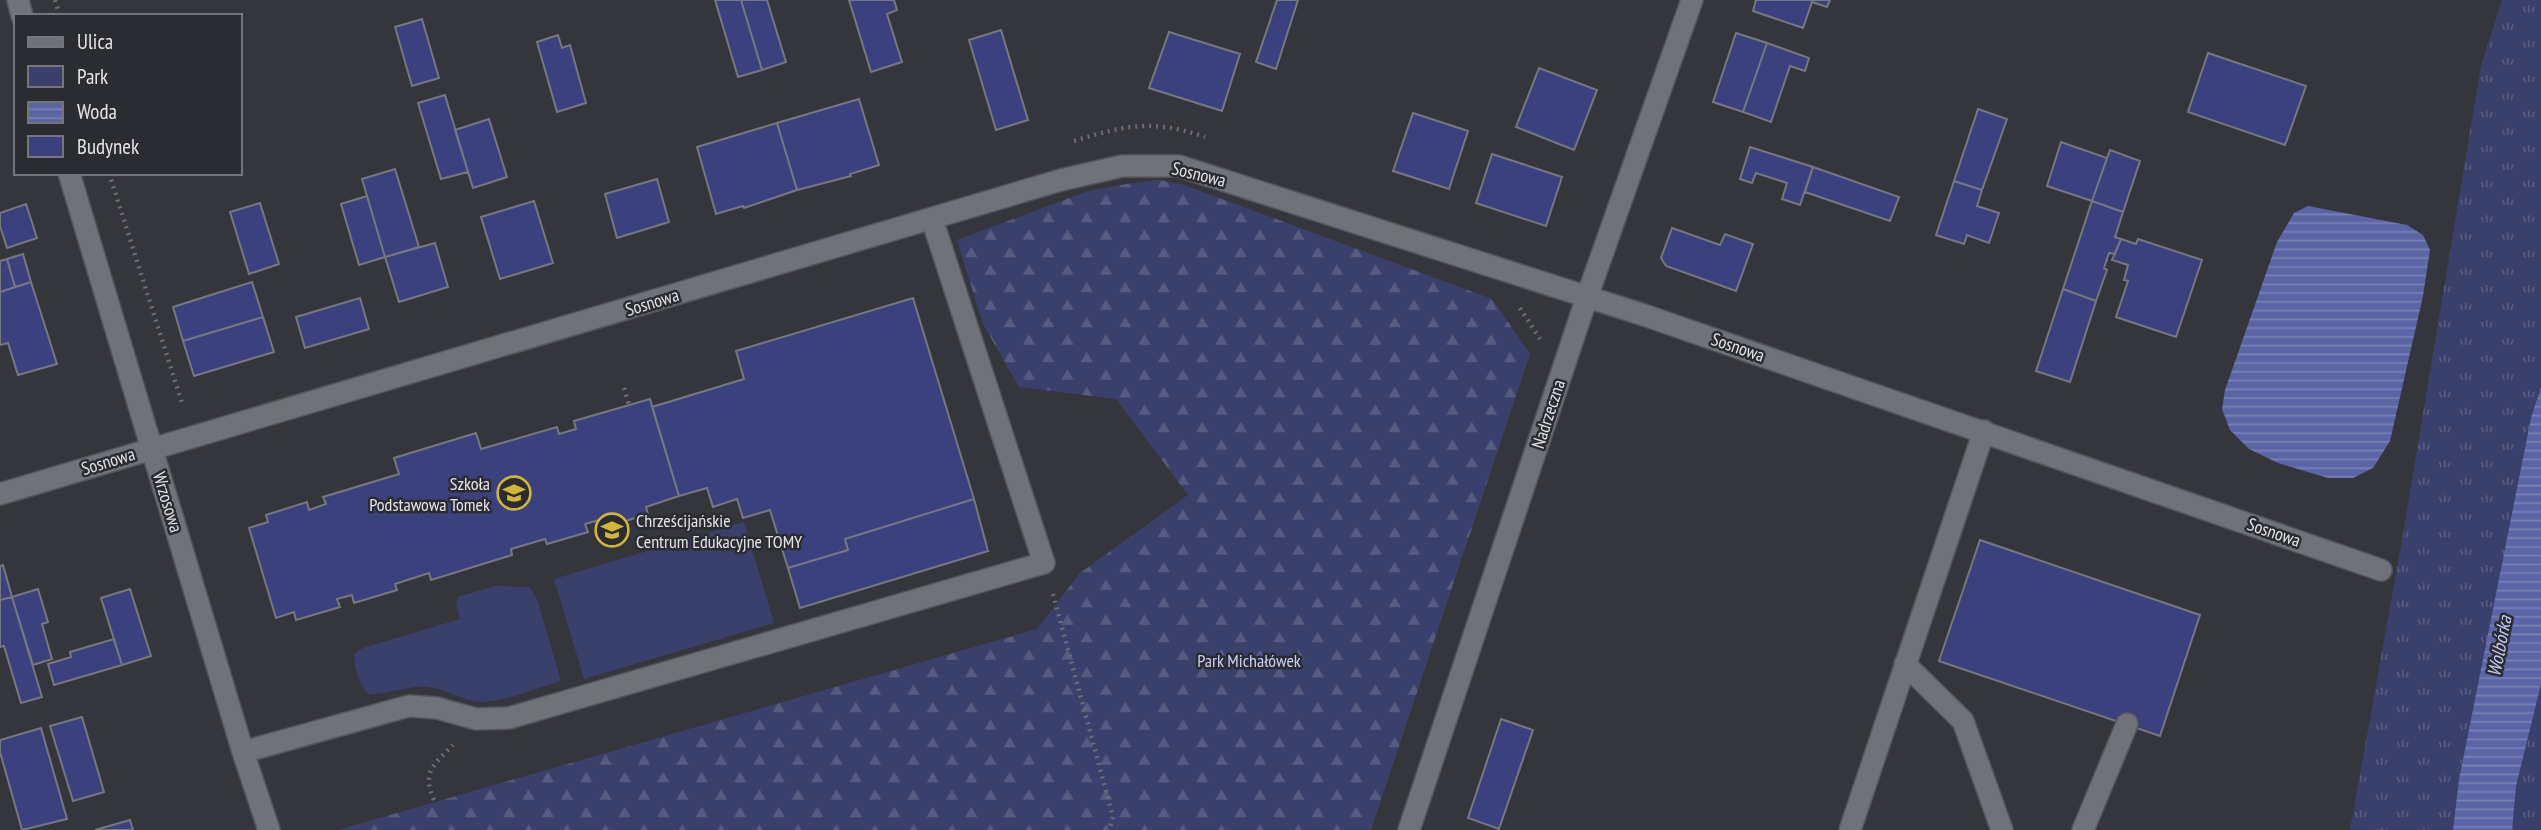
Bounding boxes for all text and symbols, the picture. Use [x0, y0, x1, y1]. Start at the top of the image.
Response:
legend [14, 14, 242, 175]
text: Ulica [77, 28, 113, 55]
text: Park [77, 63, 108, 90]
text: Woda [77, 98, 117, 125]
text: Budynek [77, 133, 139, 160]
street label: Sosnowa [1170, 156, 1228, 192]
street label: Sosnowa [622, 283, 682, 321]
street label: Sosnowa [1708, 327, 1768, 367]
street label: Nadrzeczna [1526, 377, 1570, 451]
street label: Sosnowa [78, 442, 138, 480]
street label: Wrzosowa [148, 469, 188, 535]
place label: Szkoła Podstawowa Tomek [369, 472, 490, 516]
school or university icon: Szkoła Podstawowa Tomek [495, 474, 533, 512]
place label: Chrześcijańskie Centrum Edukacyjne TOMY [636, 509, 803, 553]
school or university icon: Chrześcijańskie Centrum Edukacyjne TOMY [593, 511, 631, 549]
street label: Sosnowa [2244, 512, 2304, 552]
water label: Wolbórka [2481, 612, 2517, 678]
park label: Park Michałówek [1197, 649, 1301, 672]

